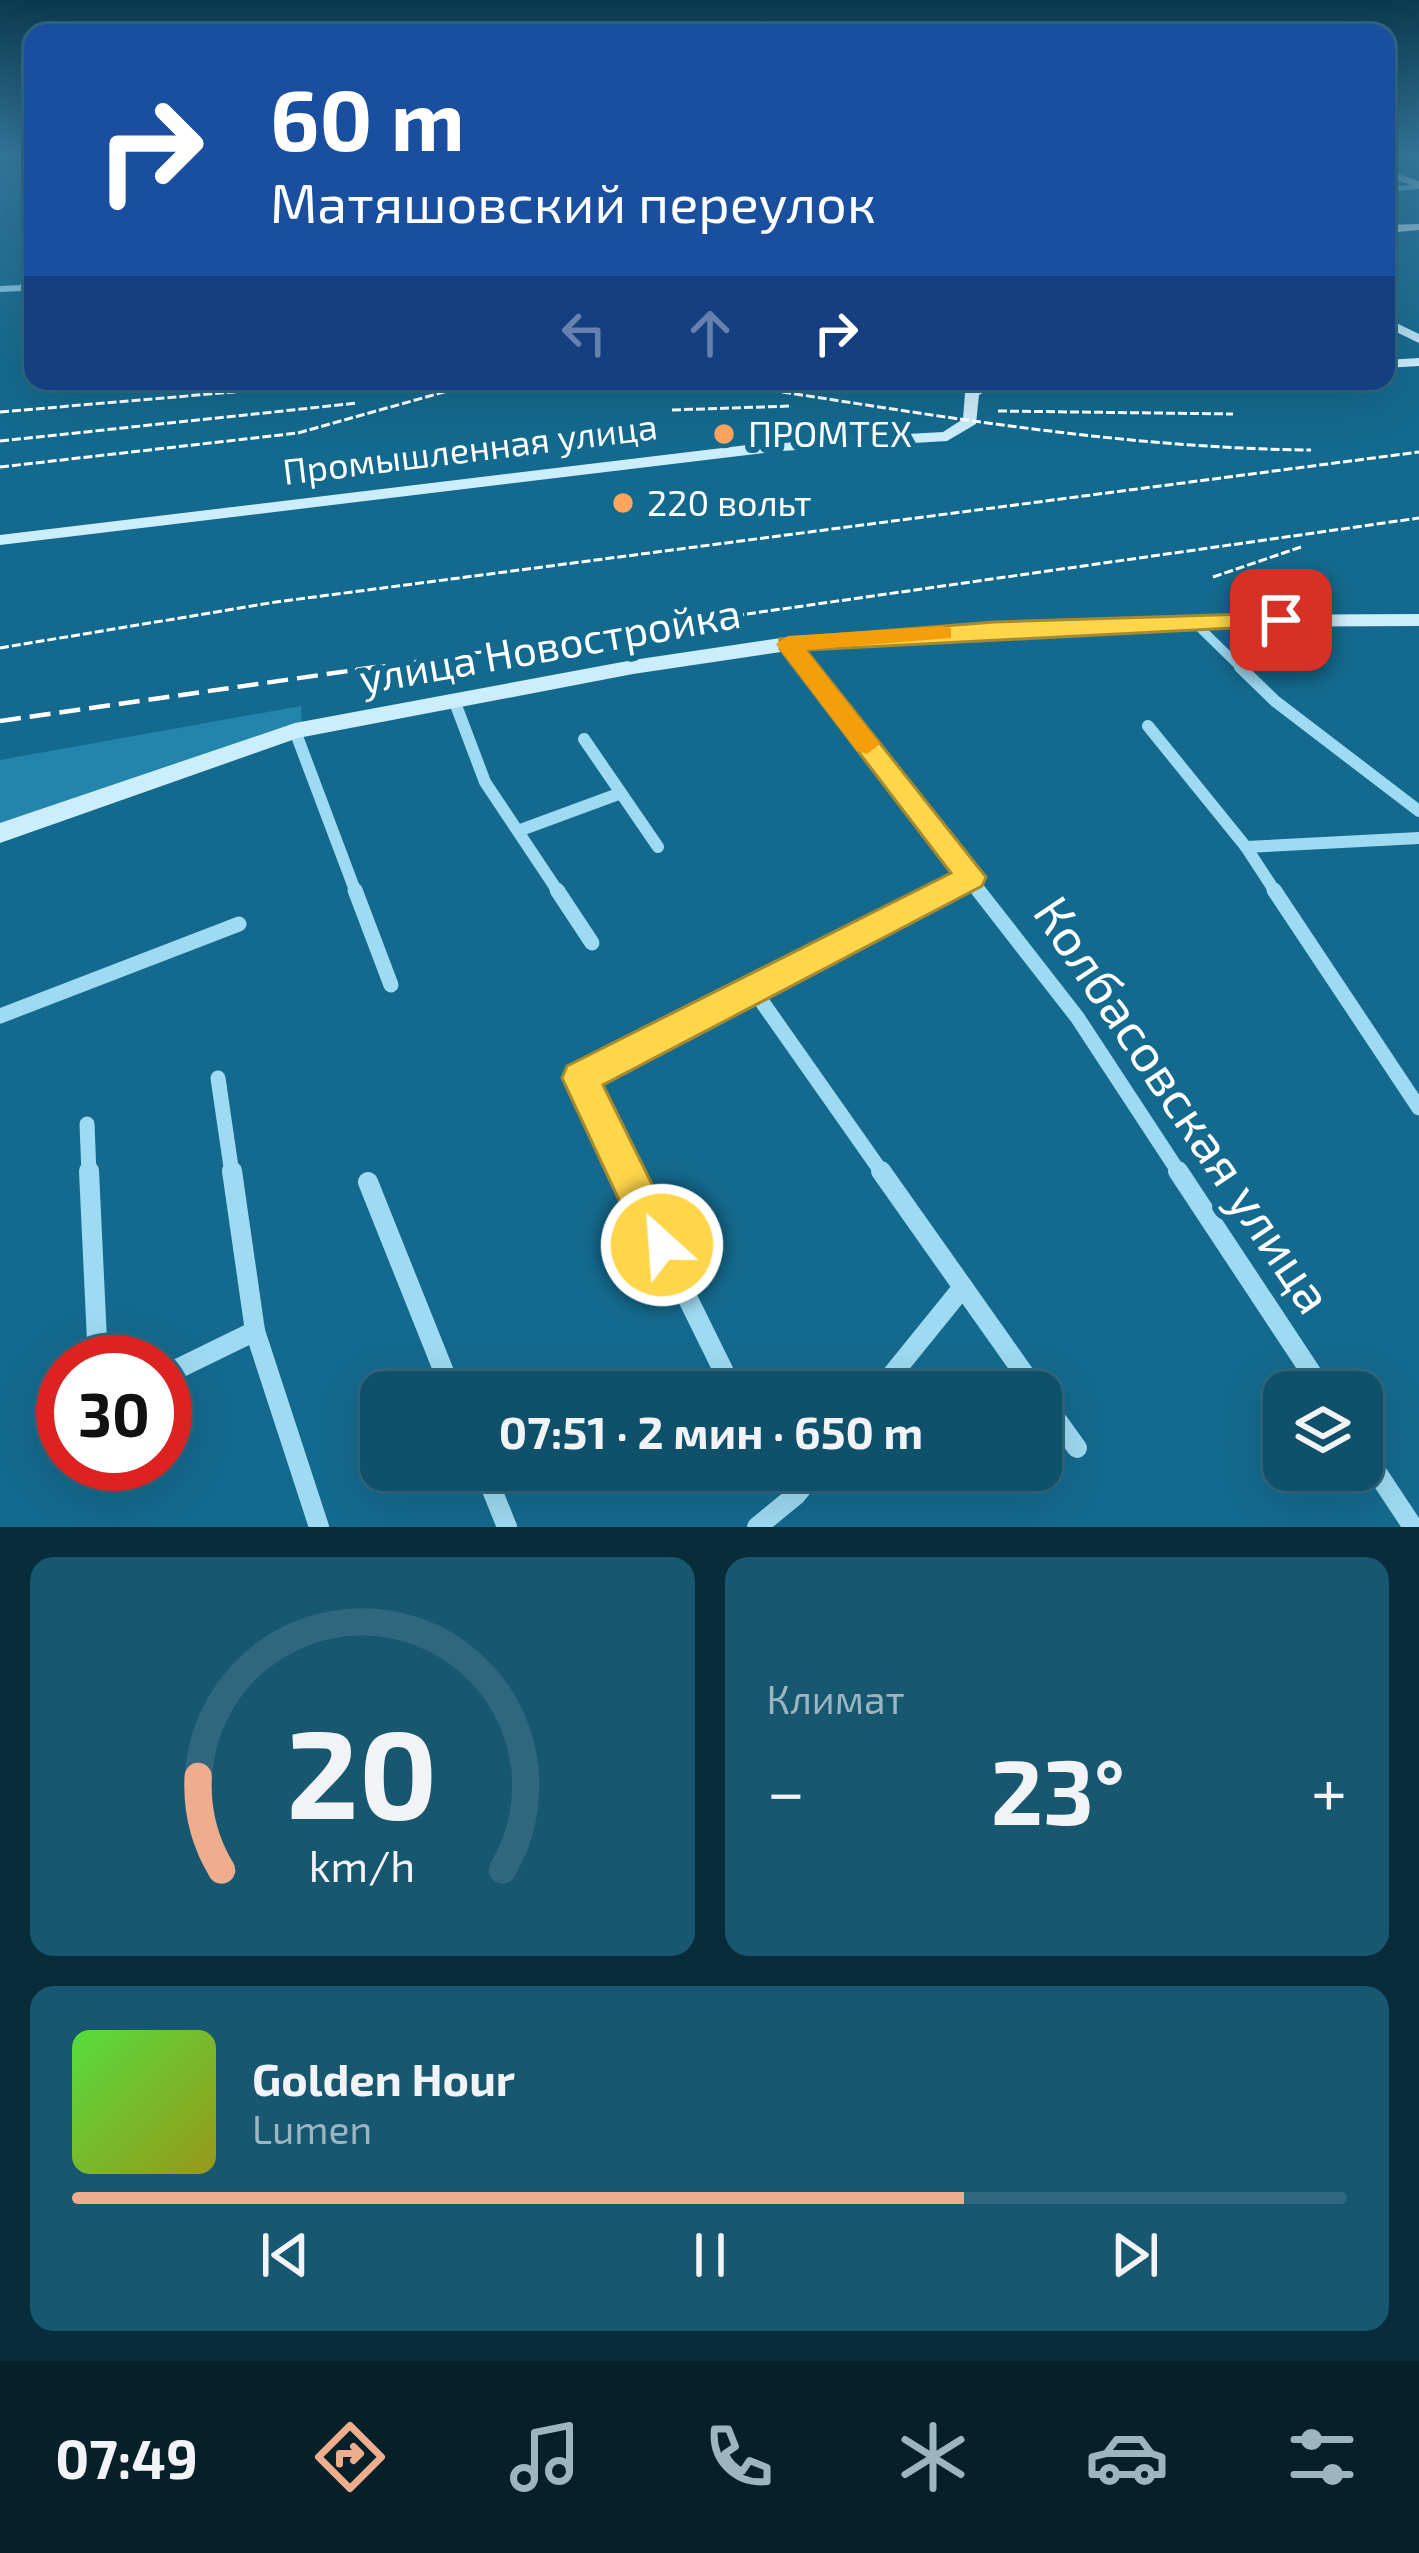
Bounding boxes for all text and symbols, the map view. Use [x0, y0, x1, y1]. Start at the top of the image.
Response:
text: 60 m [270, 67, 465, 168]
icon: right [72, 72, 228, 228]
text: Матяшовский переулок [270, 169, 876, 234]
icon: left [551, 300, 617, 366]
icon: ahead [677, 300, 743, 366]
icon: right [803, 300, 869, 366]
street label: Промышленная улица [280, 403, 660, 493]
place label: ПРОМТЕХ [748, 411, 912, 454]
marker: ПРОМТЕХ [711, 421, 737, 447]
place label: 220 вольт [647, 480, 812, 523]
marker: 220 вольт [610, 490, 636, 516]
pin [1230, 569, 1332, 671]
street label: улица Новостройка [355, 586, 744, 703]
icon: arrive [1248, 587, 1314, 653]
street label: Колбасовская улица [1022, 884, 1347, 1324]
position arrow [599, 1182, 725, 1308]
speed limit sign: 30 [36, 1335, 192, 1491]
map controls [1263, 1371, 1383, 1491]
button: layers [1263, 1371, 1383, 1491]
text: 07:51 · 2 мин · 650 m [499, 1404, 923, 1458]
text: Климат [767, 1675, 905, 1722]
text: 20 [287, 1694, 438, 1844]
text: 23° [991, 1735, 1125, 1843]
text: − [767, 1750, 805, 1829]
text: + [1311, 1750, 1347, 1829]
text: km/h [309, 1838, 415, 1890]
text: Golden Hour [252, 2051, 515, 2105]
text: Lumen [252, 2105, 372, 2152]
icon: previous [252, 2222, 318, 2288]
icon: pause [677, 2222, 743, 2288]
icon: next [1102, 2222, 1168, 2288]
icon: directions [308, 2415, 392, 2499]
icon: music [503, 2415, 587, 2499]
icon: phone [697, 2415, 781, 2499]
icon: climate [891, 2415, 975, 2499]
icon: car [1085, 2415, 1169, 2499]
icon: filters [1280, 2415, 1364, 2499]
text: 07:49 [55, 2425, 198, 2490]

